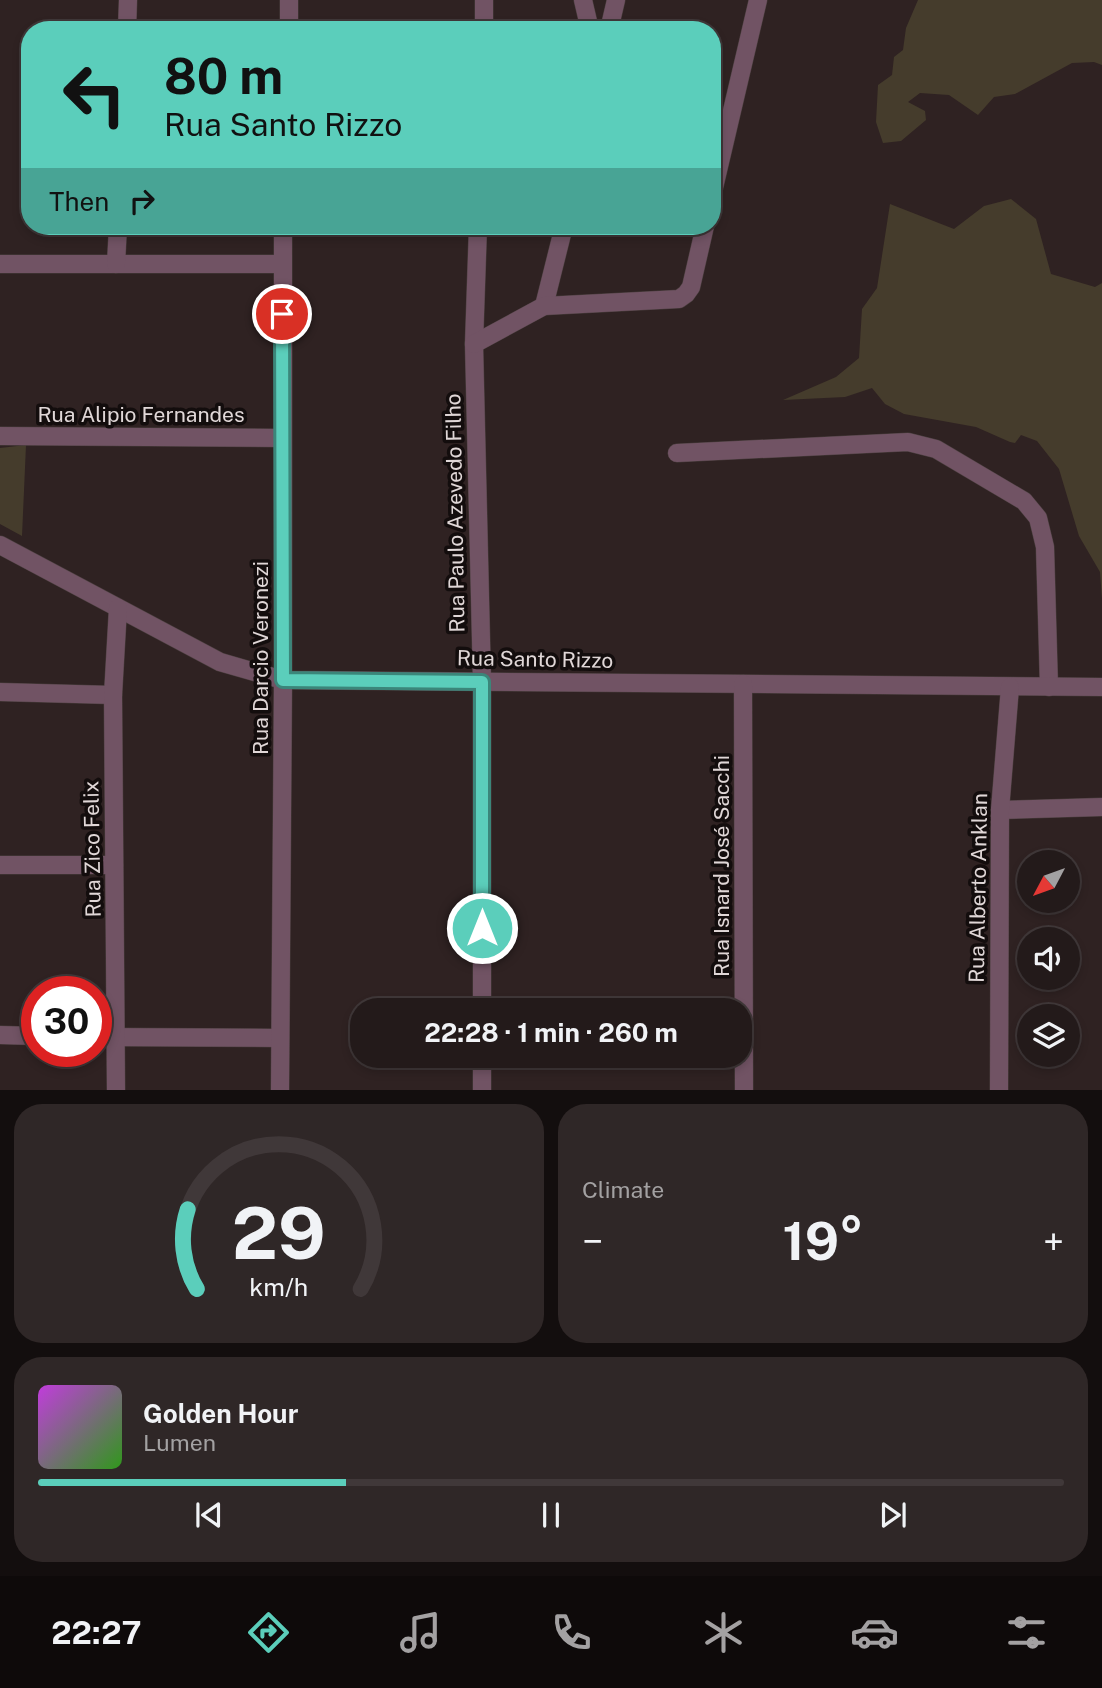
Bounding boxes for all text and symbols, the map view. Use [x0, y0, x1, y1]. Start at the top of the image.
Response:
text: 80 m [164, 47, 283, 105]
icon: left [49, 49, 140, 140]
text: Rua Santo Rizzo [164, 106, 402, 143]
icon: right [123, 182, 161, 220]
text: Then [49, 186, 109, 217]
pin [252, 284, 312, 344]
icon: arrive [263, 295, 301, 333]
street label: Rua Paulo Azevedo Filho [440, 393, 470, 633]
street label: Rua Alipio Fernandes [37, 402, 245, 427]
street label: Rua Darcio Veronezi [248, 561, 273, 755]
street label: Rua Santo Rizzo [457, 645, 613, 673]
street label: Rua Isnard José Sacchi [709, 755, 734, 977]
street label: Rua Zico Felix [78, 780, 106, 918]
street label: Rua Alberto Anklan [964, 793, 992, 983]
north arrow [1017, 850, 1080, 914]
map controls [1017, 850, 1080, 1067]
position arrow [445, 891, 519, 965]
button: sound [1017, 927, 1080, 990]
speed limit sign: 30 [21, 976, 112, 1067]
button: layers [1017, 1004, 1080, 1067]
text: 22:28 · 1 min · 260 m [424, 1017, 678, 1048]
text: Climate [582, 1176, 664, 1203]
text: 29 [232, 1191, 326, 1276]
text: 19° [782, 1211, 864, 1272]
text: − [582, 1219, 603, 1264]
text: + [1043, 1219, 1064, 1264]
text: km/h [250, 1272, 308, 1302]
text: Golden Hour [143, 1398, 298, 1429]
text: Lumen [143, 1429, 216, 1456]
icon: previous [190, 1496, 228, 1534]
icon: pause [532, 1496, 570, 1534]
icon: next [874, 1496, 912, 1534]
icon: directions [244, 1608, 293, 1657]
icon: music [396, 1608, 445, 1657]
icon: phone [547, 1608, 596, 1657]
icon: climate [699, 1608, 748, 1657]
icon: car [850, 1608, 899, 1657]
icon: filters [1002, 1608, 1051, 1657]
text: 22:27 [51, 1614, 142, 1651]

